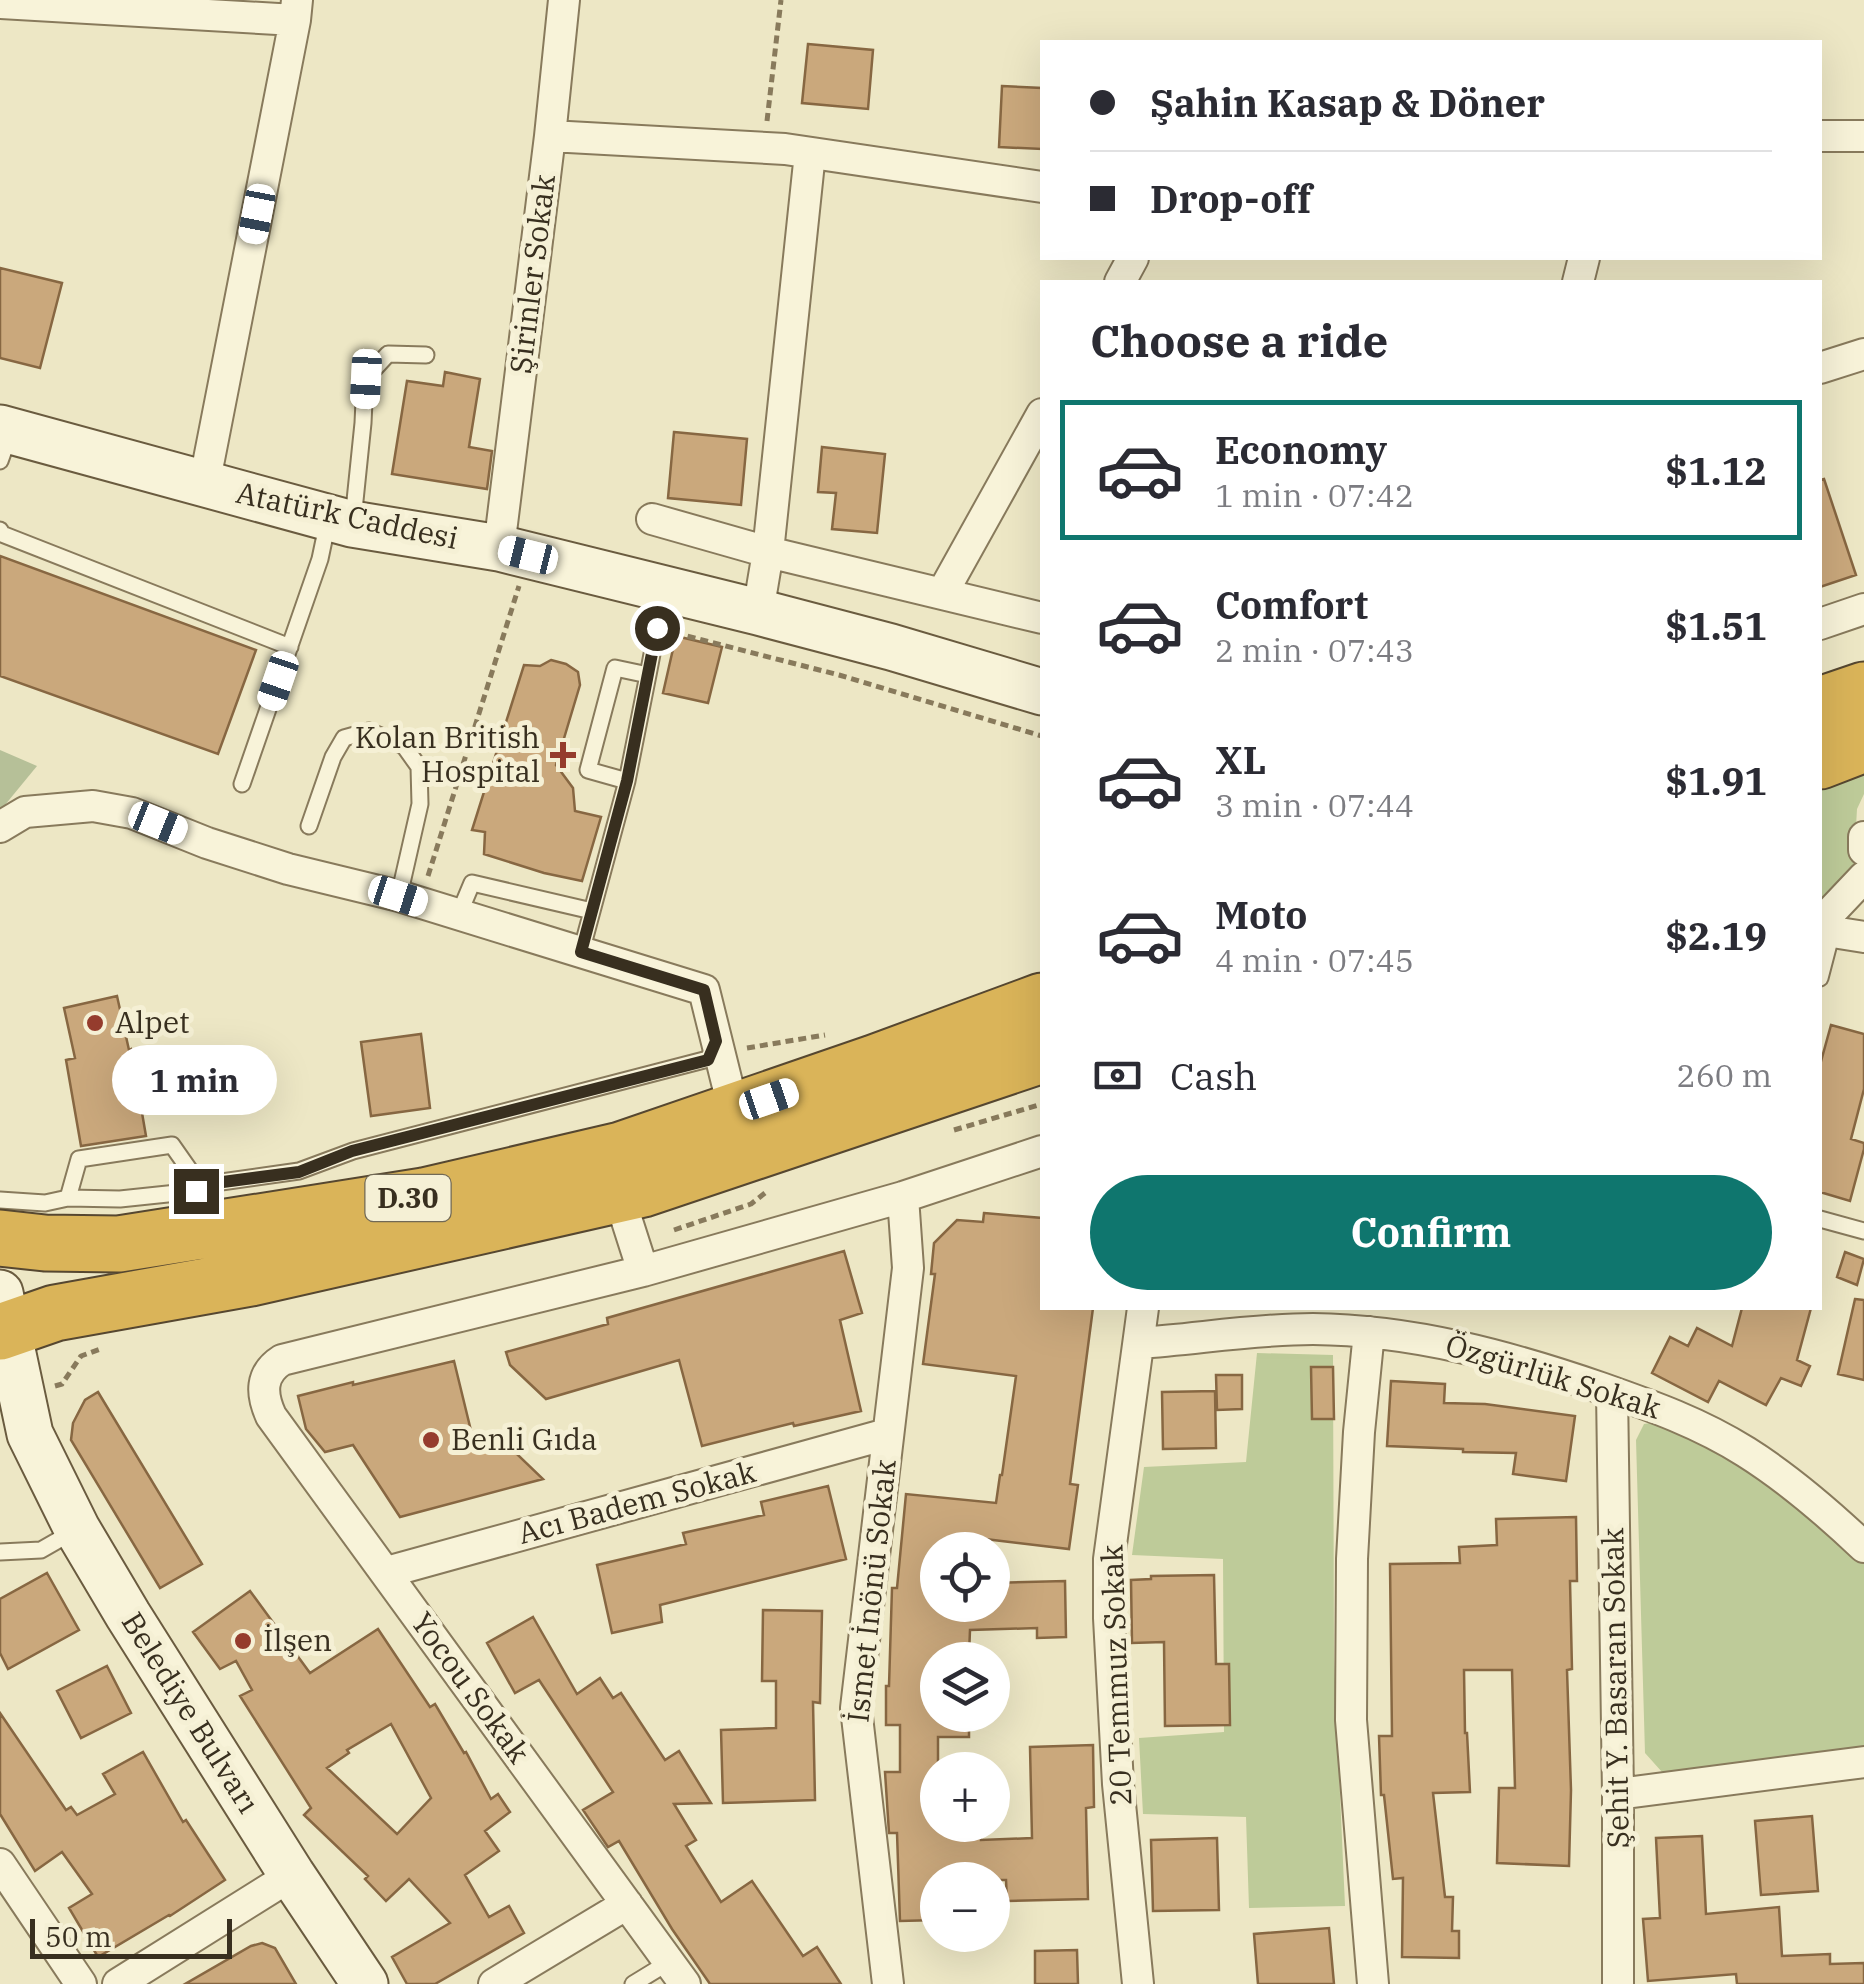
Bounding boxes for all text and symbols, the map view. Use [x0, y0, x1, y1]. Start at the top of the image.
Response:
text: Şahin Kasap & Döner [1150, 78, 1545, 127]
street label: Şirinler Sokak [500, 172, 563, 376]
text: Drop-off [1150, 174, 1312, 223]
car [237, 182, 277, 246]
text: Choose a ride [1090, 311, 1388, 369]
car [349, 348, 383, 410]
icon: car [1095, 425, 1185, 515]
text: Economy [1215, 425, 1387, 474]
text: $1.12 [1665, 446, 1767, 495]
street label: Atatürk Caddesi [233, 472, 462, 557]
text: 1 min · 07:42 [1215, 474, 1414, 516]
car [495, 533, 561, 577]
icon: car [1095, 580, 1185, 670]
text: Comfort [1215, 580, 1368, 629]
text: $1.51 [1665, 601, 1767, 650]
route start [635, 606, 680, 651]
text: 2 min · 07:43 [1215, 629, 1414, 671]
car [254, 648, 302, 714]
place label: Kolan British Hospital [355, 717, 540, 790]
icon: car [1095, 735, 1185, 825]
text: XL [1215, 735, 1266, 784]
marker: Kolan British Hospital [550, 742, 576, 768]
text: $1.91 [1665, 756, 1767, 805]
text: 3 min · 07:44 [1215, 784, 1414, 826]
car [125, 798, 191, 848]
car [365, 872, 431, 920]
icon: car [1095, 890, 1185, 980]
text: Moto [1215, 890, 1307, 939]
text: $2.19 [1665, 911, 1767, 960]
text: 4 min · 07:45 [1215, 939, 1414, 981]
place label: Alpet [115, 1002, 190, 1041]
marker: Alpet [84, 1012, 106, 1034]
callout: 1 min [114, 1046, 278, 1116]
icon: cash [1090, 1048, 1145, 1103]
text: Cash [1170, 1051, 1257, 1100]
text: 260 m [1676, 1054, 1772, 1096]
text: 1 min [150, 1059, 239, 1101]
car [736, 1075, 802, 1123]
route end [174, 1169, 219, 1214]
road number: D.30 [366, 1175, 450, 1221]
button: Confirm [1090, 1175, 1772, 1290]
street label: Özgürlük Sokak [1441, 1324, 1666, 1427]
place label: Benli Gıda [451, 1419, 597, 1458]
marker: Benli Gıda [420, 1429, 442, 1451]
street label: Acı Badem Sokak [513, 1451, 760, 1552]
street label: İsmet İnönü Sokak [837, 1457, 904, 1724]
street label: Şehit Y. Basaran Sokak [1592, 1527, 1637, 1849]
map controls [920, 1532, 1010, 1952]
button: locate [920, 1532, 1010, 1622]
street label: 20 Temmuz Sokak [1091, 1543, 1140, 1806]
street label: Belediye Bulvarı [114, 1604, 269, 1820]
street label: Yocou Sokak [403, 1604, 540, 1771]
place label: İlşen [263, 1620, 332, 1659]
marker: İlşen [232, 1630, 254, 1652]
button: layers [920, 1642, 1010, 1732]
button: + [920, 1752, 1010, 1842]
button: − [920, 1862, 1010, 1952]
scale bar [30, 1914, 232, 1958]
text: 50 m [45, 1918, 112, 1955]

